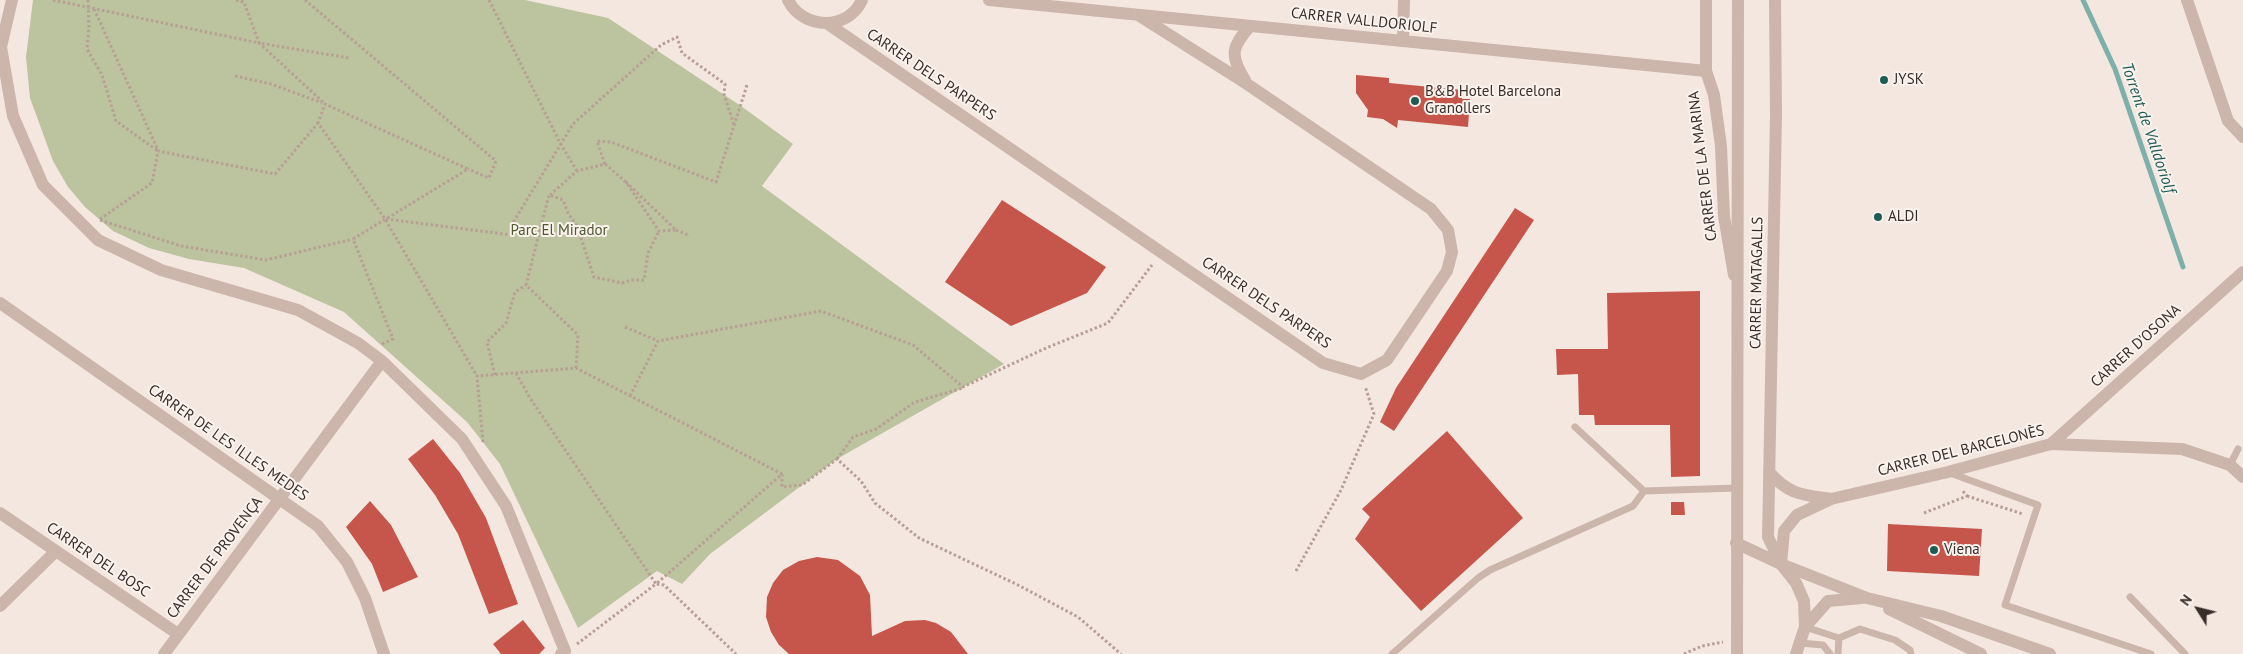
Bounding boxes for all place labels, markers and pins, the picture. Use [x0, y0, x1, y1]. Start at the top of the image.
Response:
place label: JYSK [1894, 71, 1924, 89]
marker: JYSK [1878, 74, 1890, 86]
place label: B&B Hotel Barcelona Granollers [1425, 83, 1561, 118]
marker: B&B Hotel Barcelona Granollers [1409, 95, 1421, 107]
place label: ALDI [1888, 208, 1919, 226]
marker: ALDI [1872, 211, 1884, 223]
place label: Viena [1944, 541, 1980, 559]
marker: Viena [1928, 544, 1940, 556]

